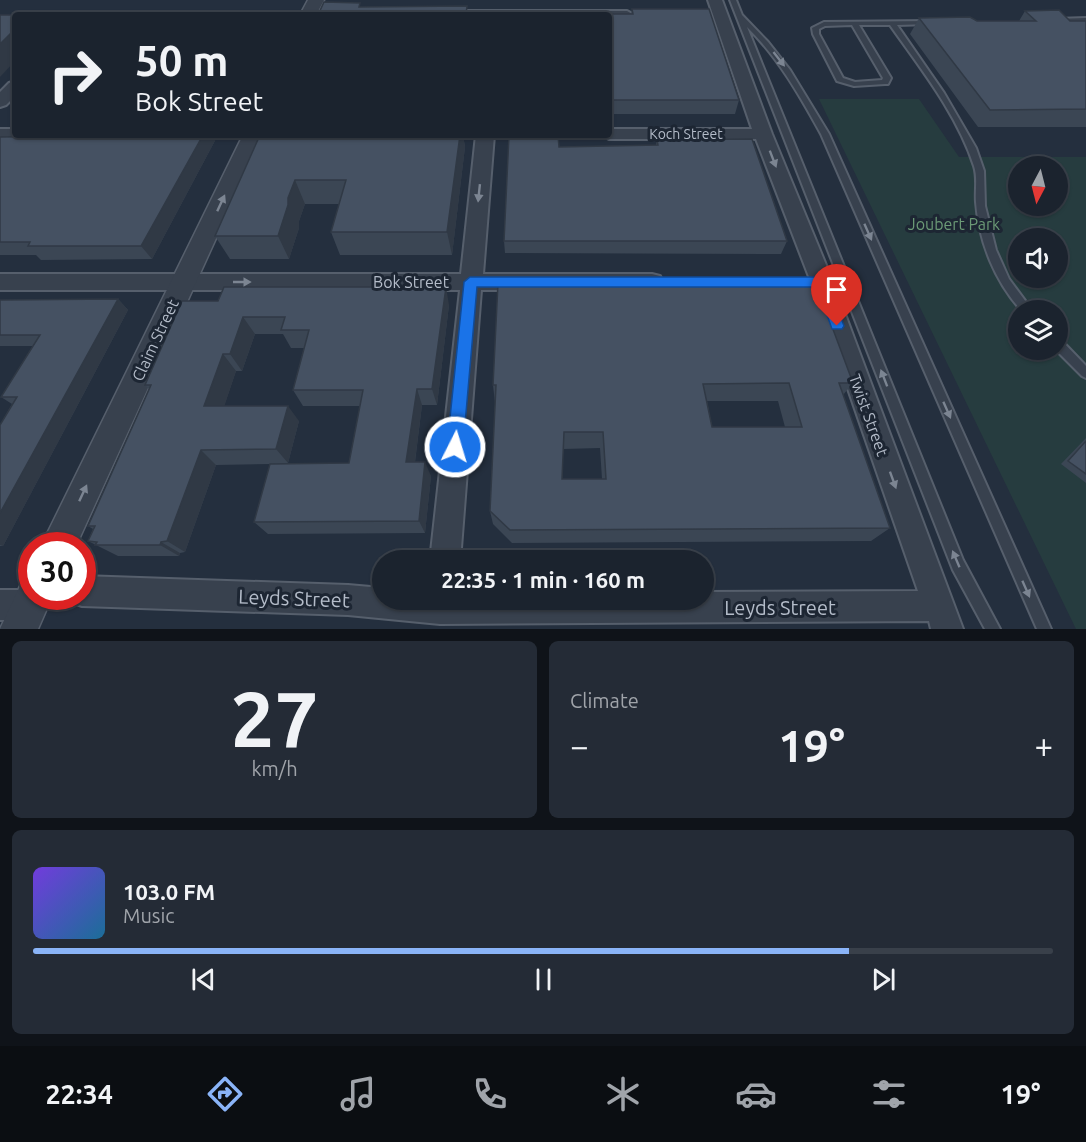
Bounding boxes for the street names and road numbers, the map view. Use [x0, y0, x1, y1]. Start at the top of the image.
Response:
street label: Koch Street [649, 126, 723, 142]
street label: Bok Street [373, 273, 450, 291]
street label: Claim Street [128, 296, 182, 384]
street label: Twist Street [846, 372, 892, 459]
street label: Leyds Street [238, 585, 350, 611]
street label: Leyds Street [724, 596, 836, 619]

